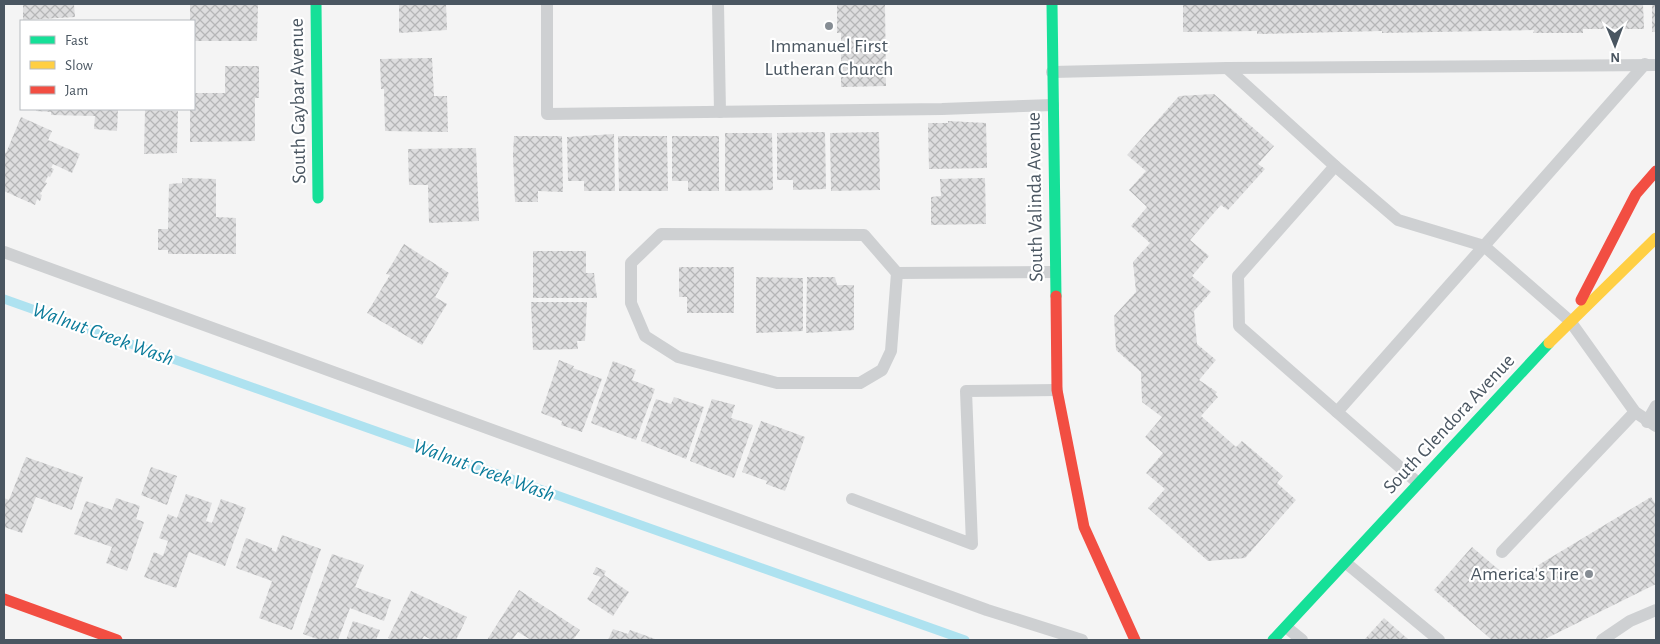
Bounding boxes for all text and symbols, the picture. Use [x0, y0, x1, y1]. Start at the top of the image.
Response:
street label: South Gaybar Avenue [287, 18, 309, 184]
legend [20, 20, 195, 110]
marker: Immanuel First Lutheran Church [823, 20, 835, 32]
north arrow [1590, 20, 1640, 70]
text: Fast [65, 33, 89, 48]
place label: Immanuel First Lutheran Church [765, 36, 893, 79]
text: N [1610, 50, 1620, 64]
text: Slow [65, 58, 93, 73]
text: Jam [65, 83, 88, 98]
street label: South Valinda Avenue [1024, 112, 1046, 282]
water label: Walnut Creek Wash [29, 299, 177, 369]
street label: South Glendora Avenue [1379, 350, 1519, 498]
water label: Walnut Creek Wash [410, 435, 558, 505]
place label: America's Tire [1471, 564, 1579, 584]
marker: America's Tire [1583, 568, 1595, 580]

